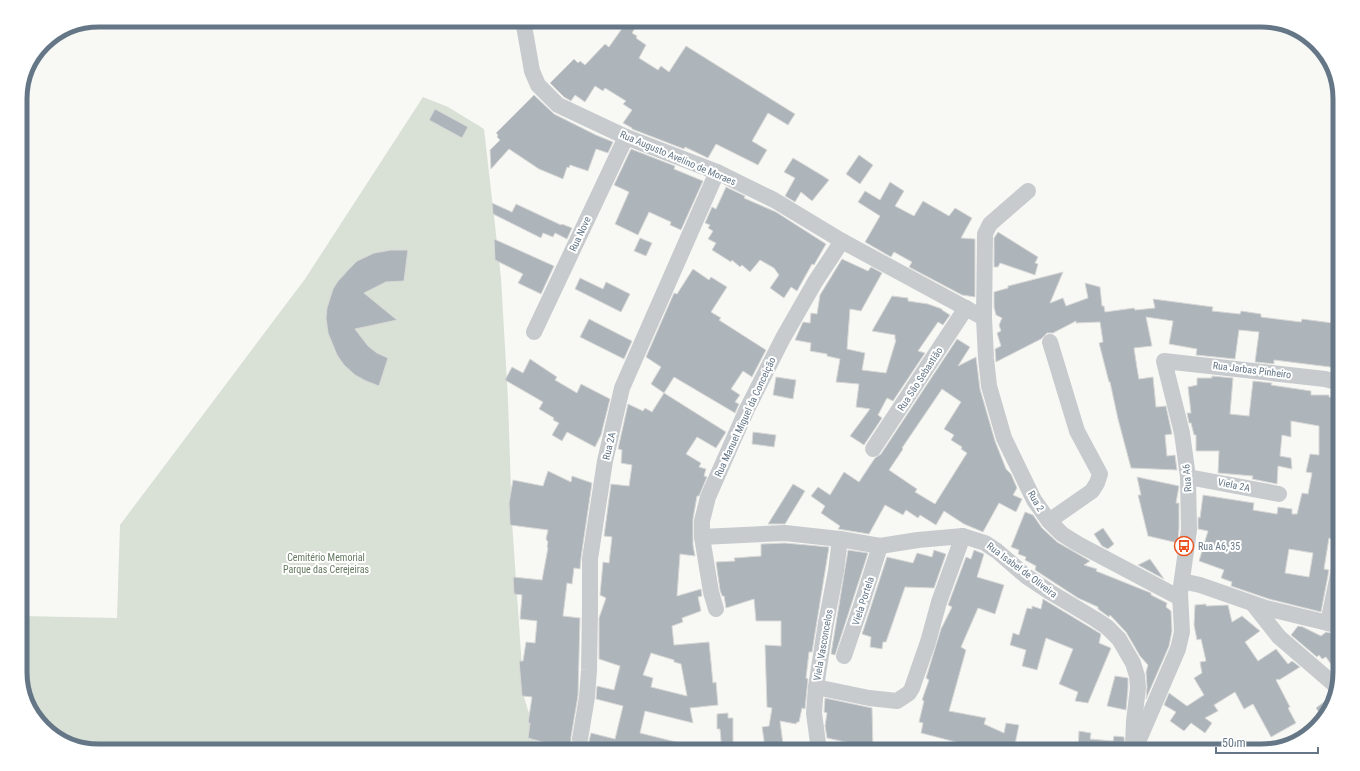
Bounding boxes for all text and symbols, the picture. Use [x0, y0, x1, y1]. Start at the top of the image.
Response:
street label: Rua Augusto Avelino de Moraes [618, 129, 738, 188]
street label: Rua Nove [567, 215, 593, 253]
street label: Rua São Sebastião [895, 345, 945, 413]
street label: Rua Manuel Miguel da Conceição [712, 355, 778, 479]
street label: Rua Jarbas Pinheiro [1212, 360, 1292, 380]
street label: Rua 2A [600, 431, 618, 461]
street label: Rua A6 [1181, 464, 1193, 492]
street label: Viela 2A [1217, 476, 1251, 494]
street label: Rua 2 [1026, 489, 1046, 513]
bus stop icon: Rua A6, 35 [1173, 535, 1195, 557]
street label: Rua Isabel de Oliveira [985, 540, 1059, 600]
place label: Rua A6, 35 [1198, 541, 1240, 552]
park label: Cemitério Memorial Parque das Cerejeiras [283, 552, 369, 575]
street label: Viela Portela [850, 575, 876, 627]
street label: Viela Vasconcelos [811, 608, 835, 682]
scale bar [1216, 729, 1318, 755]
text: 50 m [1222, 736, 1246, 750]

